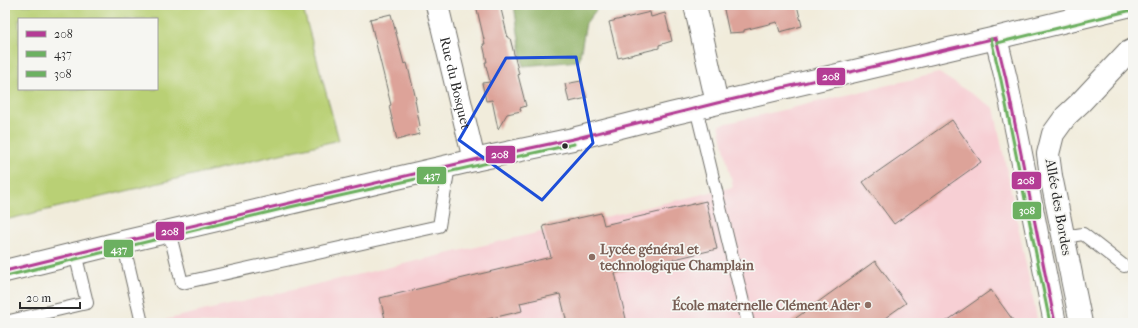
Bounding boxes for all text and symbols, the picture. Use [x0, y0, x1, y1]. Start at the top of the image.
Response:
legend [18, 18, 158, 90]
text: 208 [54, 27, 73, 41]
street label: Rue du Bosquet [436, 35, 474, 131]
text: 437 [54, 47, 72, 61]
text: 308 [54, 67, 72, 81]
line badge: 208 [816, 67, 846, 86]
text: 208 [822, 70, 840, 83]
unlabelled marker [560, 141, 570, 151]
line badge: 208 [485, 145, 516, 164]
text: 208 [491, 148, 509, 161]
street label: Allée des Bordes [1041, 156, 1075, 257]
line badge: 437 [416, 166, 447, 185]
text: 437 [423, 169, 441, 182]
line badge: 208 [1011, 171, 1042, 190]
text: 208 [1017, 174, 1035, 187]
line badge: 308 [1012, 201, 1042, 220]
text: 308 [1019, 204, 1036, 217]
line badge: 208 [155, 221, 185, 241]
text: 208 [161, 225, 179, 238]
line badge: 437 [103, 239, 134, 258]
place label: Lycée général et technologique Champlain [599, 241, 755, 274]
text: 437 [110, 243, 128, 256]
marker: Lycée général et technologique Champlain [587, 252, 597, 262]
scale bar [20, 284, 80, 310]
text: 20 m [26, 291, 51, 305]
place label: École maternelle Clément Ader [672, 296, 861, 314]
marker: École maternelle Clément Ader [863, 300, 873, 310]

